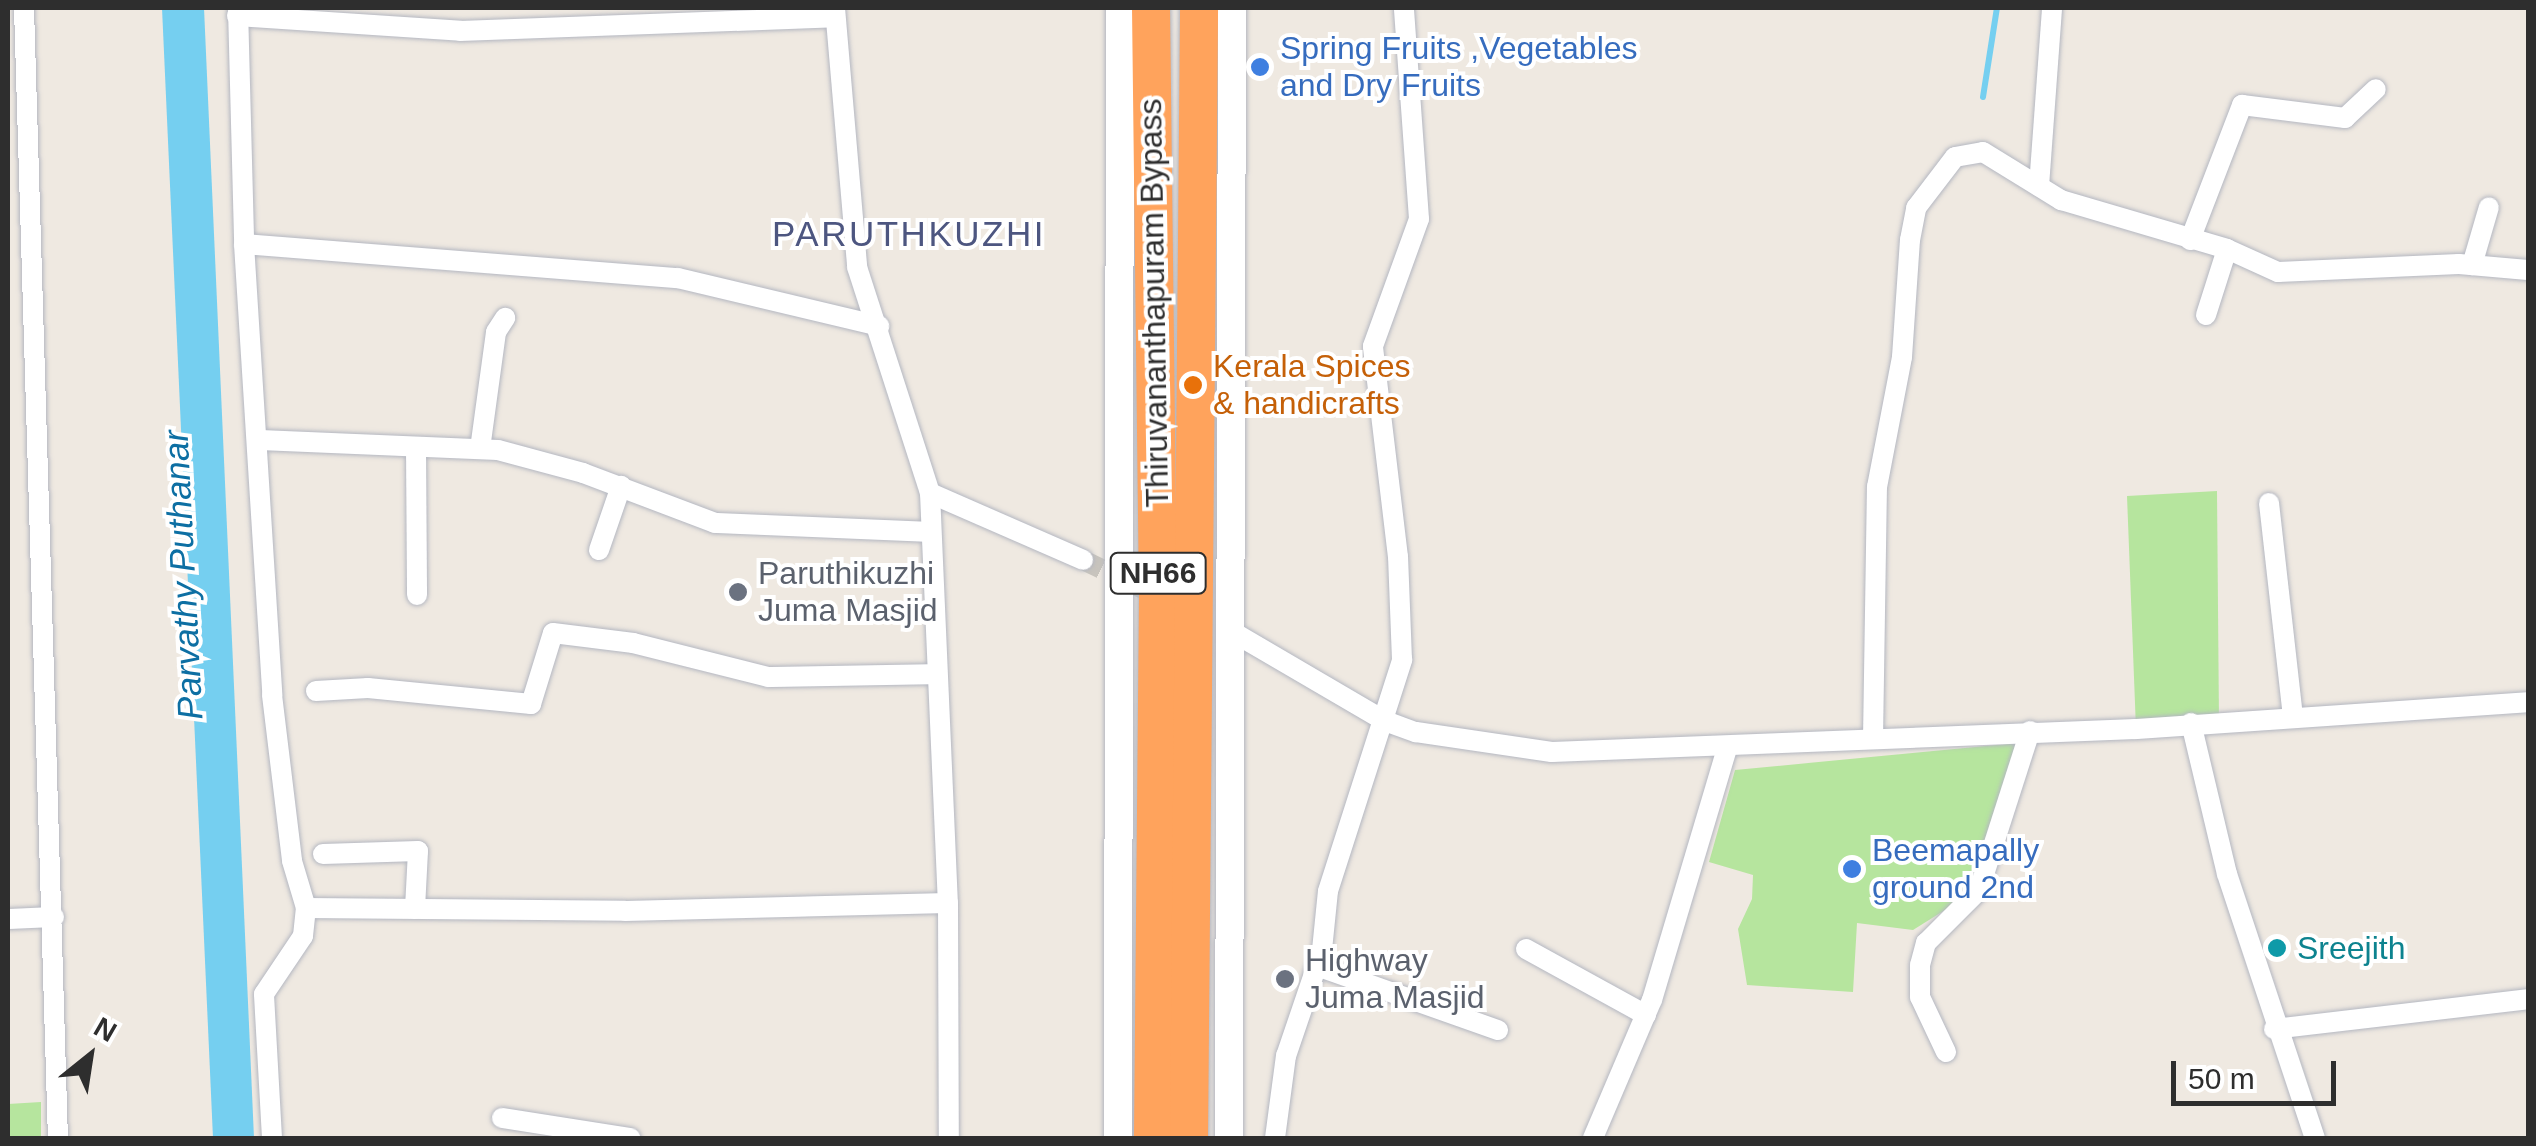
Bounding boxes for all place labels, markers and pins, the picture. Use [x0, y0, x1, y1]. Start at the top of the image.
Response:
place label: Spring Fruits ,Vegetables and Dry Fruits [1280, 30, 1638, 105]
marker: Spring Fruits ,Vegetables and Dry Fruits [1249, 56, 1271, 78]
place label: Kerala Spices & handicrafts [1213, 348, 1410, 423]
marker: Kerala Spices & handicrafts [1182, 374, 1204, 396]
place label: Paruthikuzhi Juma Masjid [758, 555, 938, 630]
marker: Paruthikuzhi Juma Masjid [727, 581, 749, 603]
place label: Beemapally ground 2nd [1872, 832, 2039, 907]
marker: Beemapally ground 2nd [1841, 858, 1863, 880]
place label: Sreejith [2297, 929, 2406, 967]
marker: Sreejith [2266, 937, 2288, 959]
place label: Highway Juma Masjid [1305, 942, 1485, 1017]
marker: Highway Juma Masjid [1274, 968, 1296, 990]

